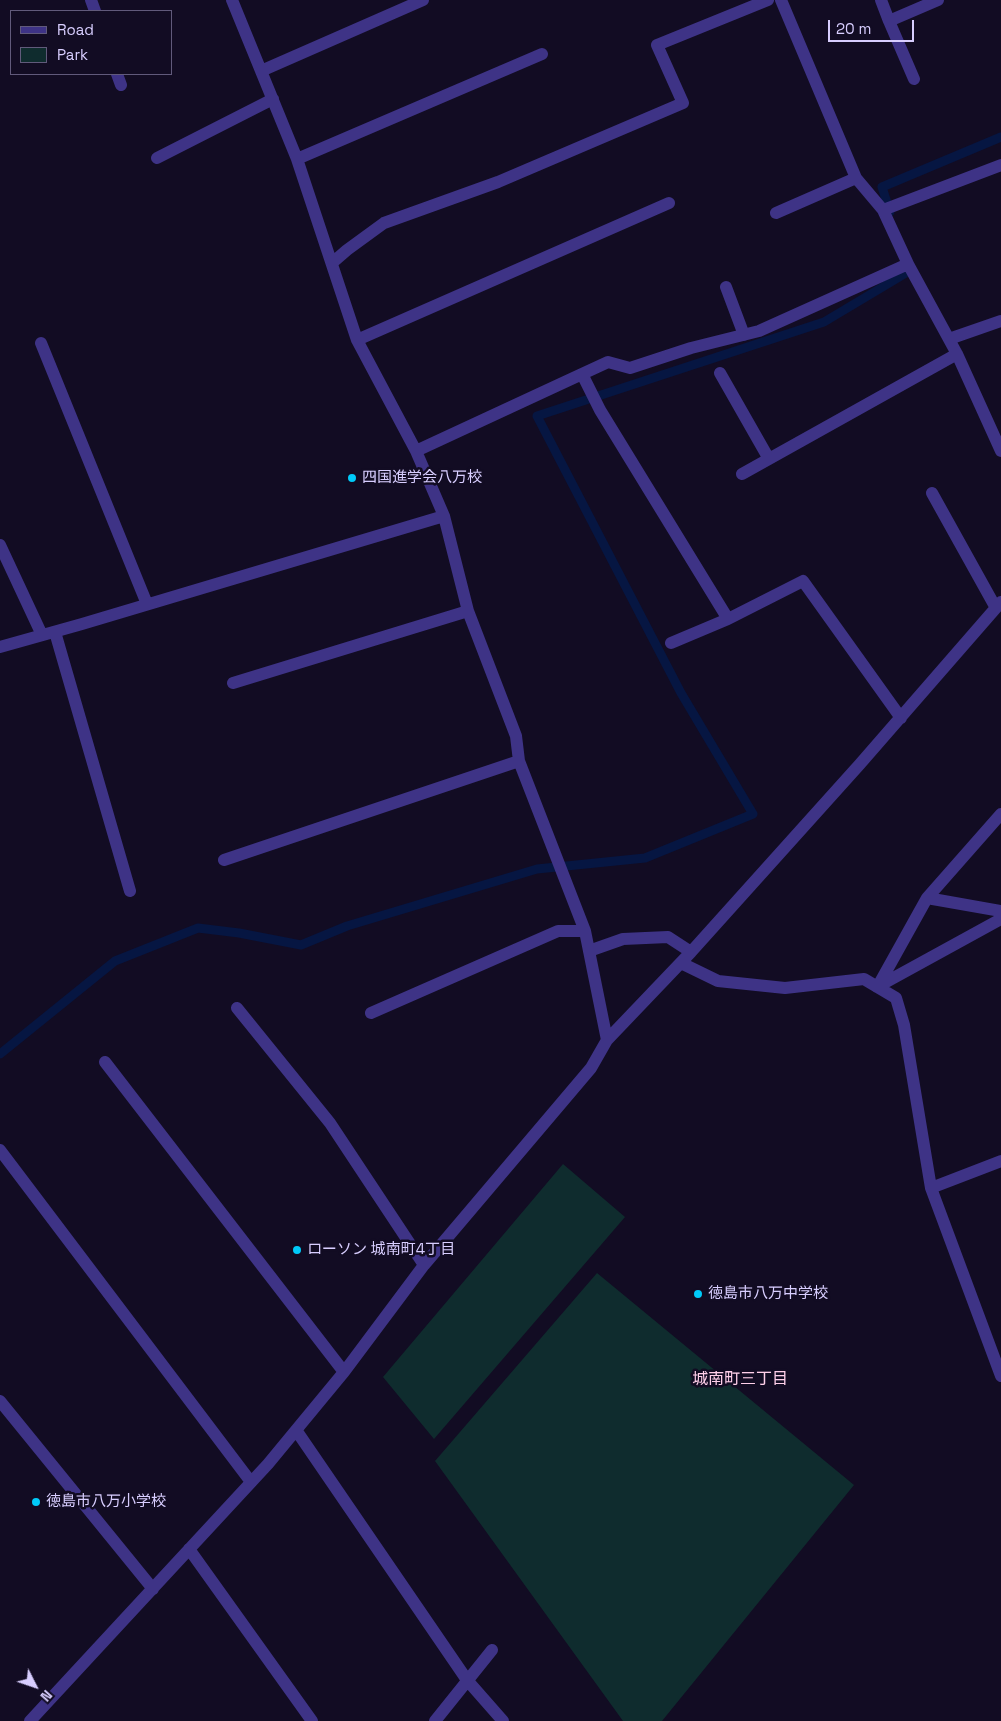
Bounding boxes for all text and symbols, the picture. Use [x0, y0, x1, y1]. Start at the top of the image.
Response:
legend [10, 10, 172, 75]
scale bar [831, 10, 917, 42]
text: 20 m [836, 19, 871, 38]
text: Road [57, 20, 94, 39]
text: Park [57, 45, 88, 64]
place label: 四国進学会八万校 [362, 469, 482, 487]
marker: 四国進学会八万校 [346, 472, 358, 484]
place label: ローソン 城南町4丁目 [307, 1241, 455, 1259]
marker: ローソン 城南町4丁目 [291, 1244, 303, 1256]
place label: 徳島市八万中学校 [708, 1285, 828, 1303]
marker: 徳島市八万中学校 [692, 1288, 704, 1300]
district label: 城南町三丁目 [692, 1370, 788, 1390]
place label: 徳島市八万小学校 [46, 1493, 166, 1511]
marker: 徳島市八万小学校 [30, 1496, 42, 1508]
north arrow [10, 1661, 60, 1711]
text: N [36, 1686, 56, 1705]

